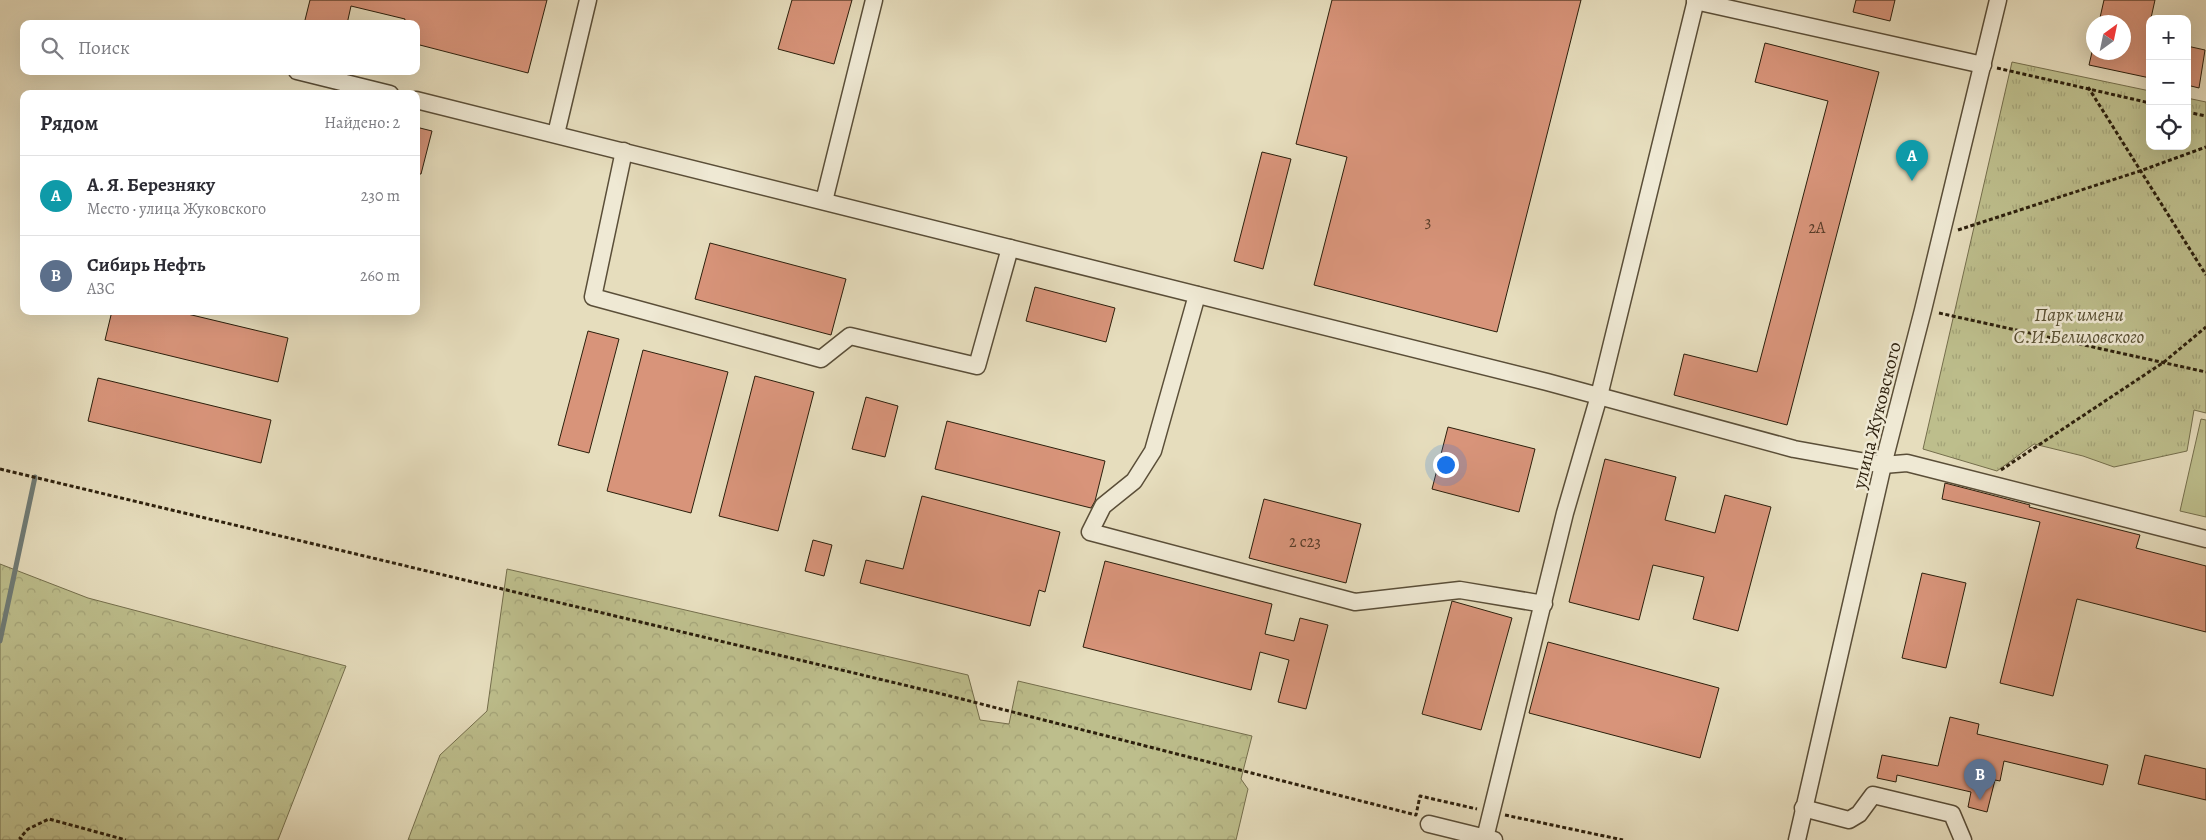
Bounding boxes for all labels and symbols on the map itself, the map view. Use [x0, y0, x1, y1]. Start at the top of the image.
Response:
north arrow [2086, 15, 2131, 60]
pin: A [1896, 140, 1928, 181]
house number: 3 [1425, 211, 1431, 233]
house number: 2А [1809, 217, 1826, 239]
park label: Парк имени С.И.Белиловского [2014, 302, 2145, 350]
street label: улица Жуковского [1846, 339, 1908, 492]
your location [1433, 452, 1459, 478]
house number: 2 с23 [1289, 531, 1321, 553]
pin: B [1964, 759, 1996, 800]

